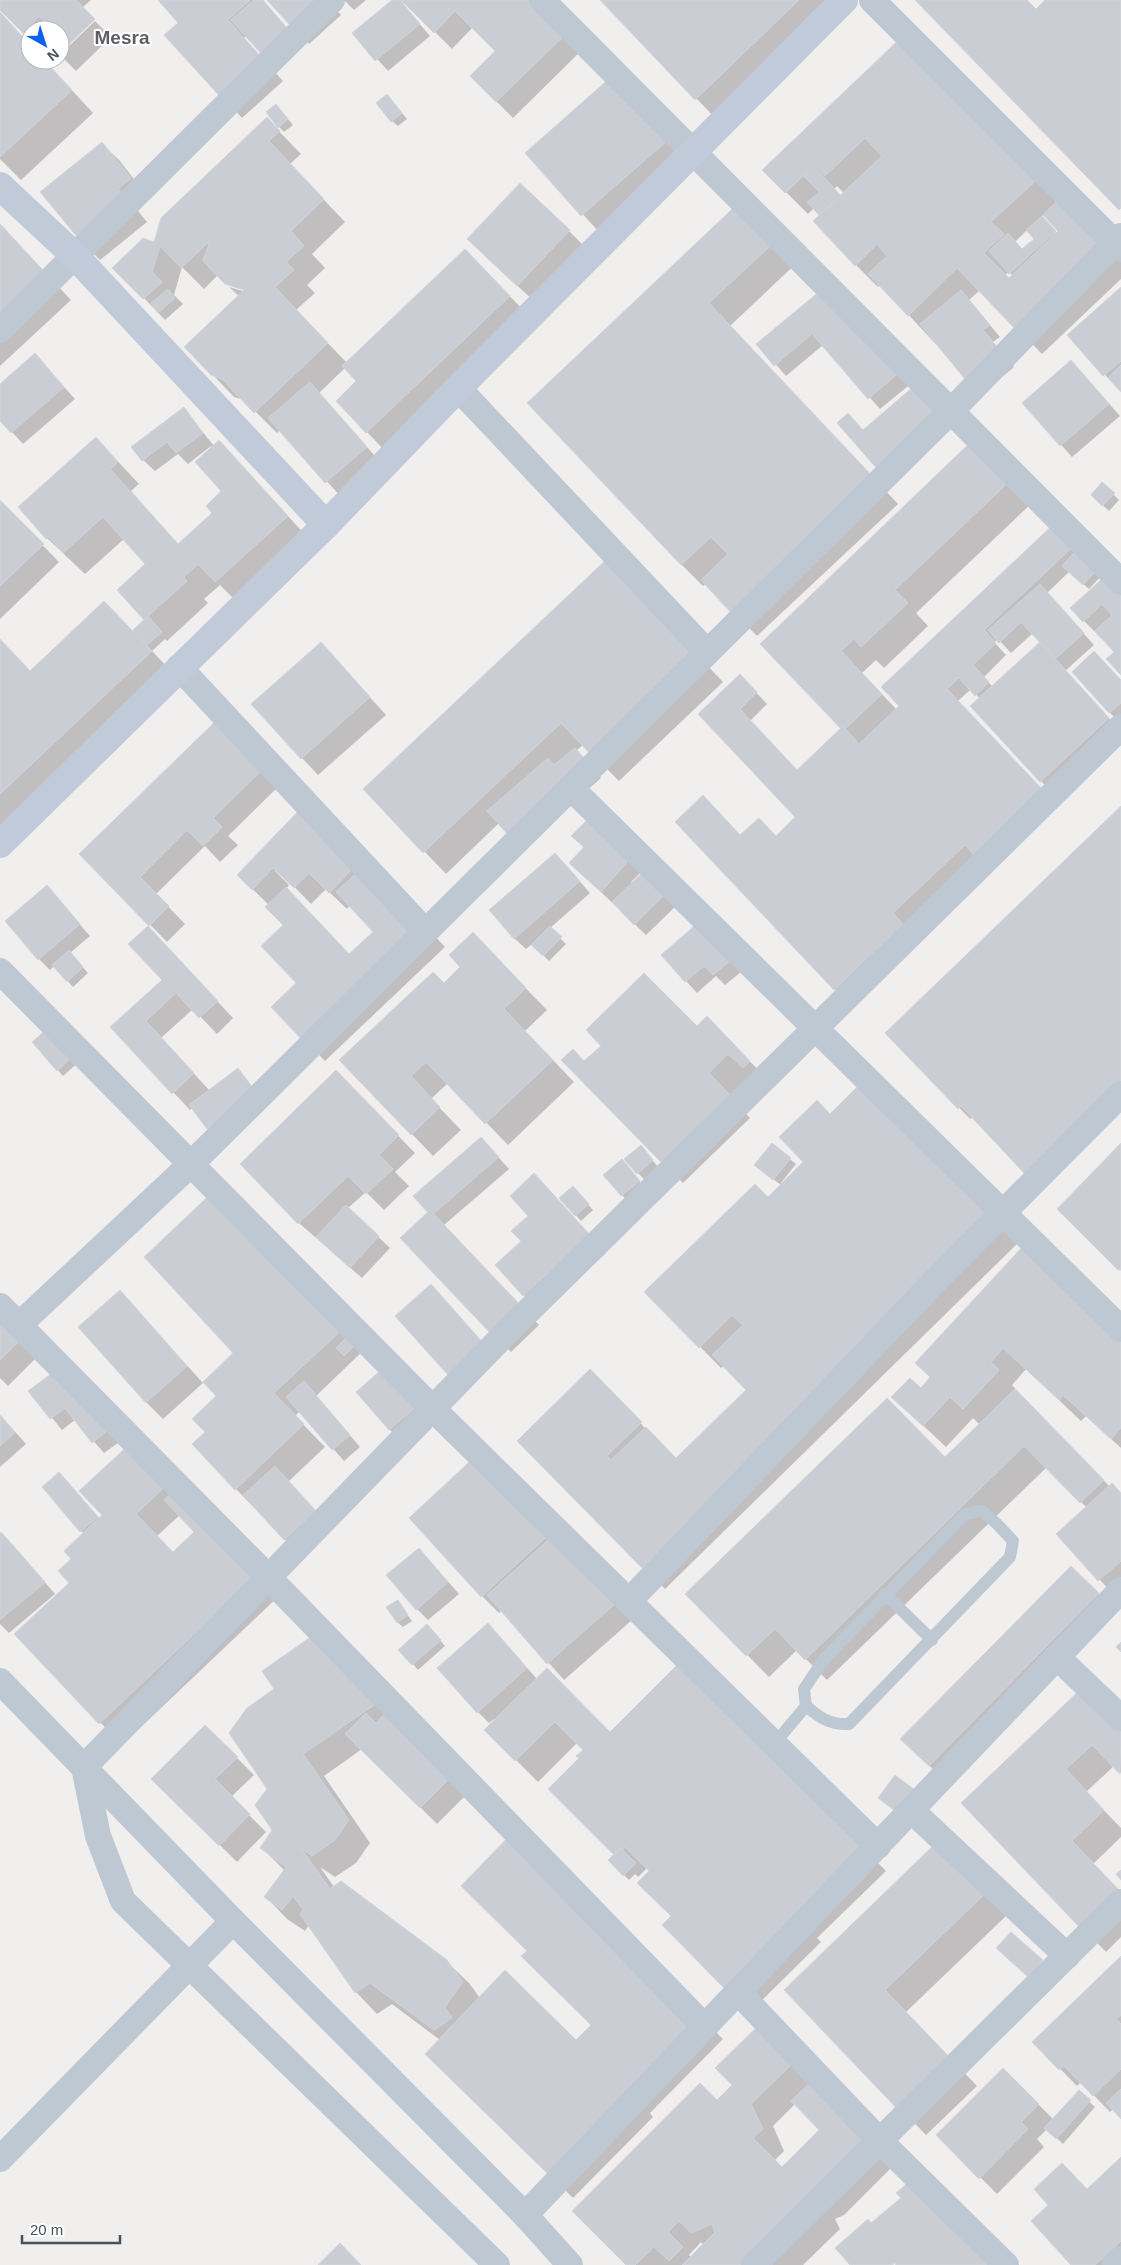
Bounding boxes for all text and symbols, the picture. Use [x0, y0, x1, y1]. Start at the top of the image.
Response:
north arrow [20, 20, 70, 70]
district label: Mesra [95, 27, 150, 48]
text: N [44, 46, 62, 65]
scale bar [22, 2212, 120, 2244]
text: 20 m [30, 2221, 63, 2238]

